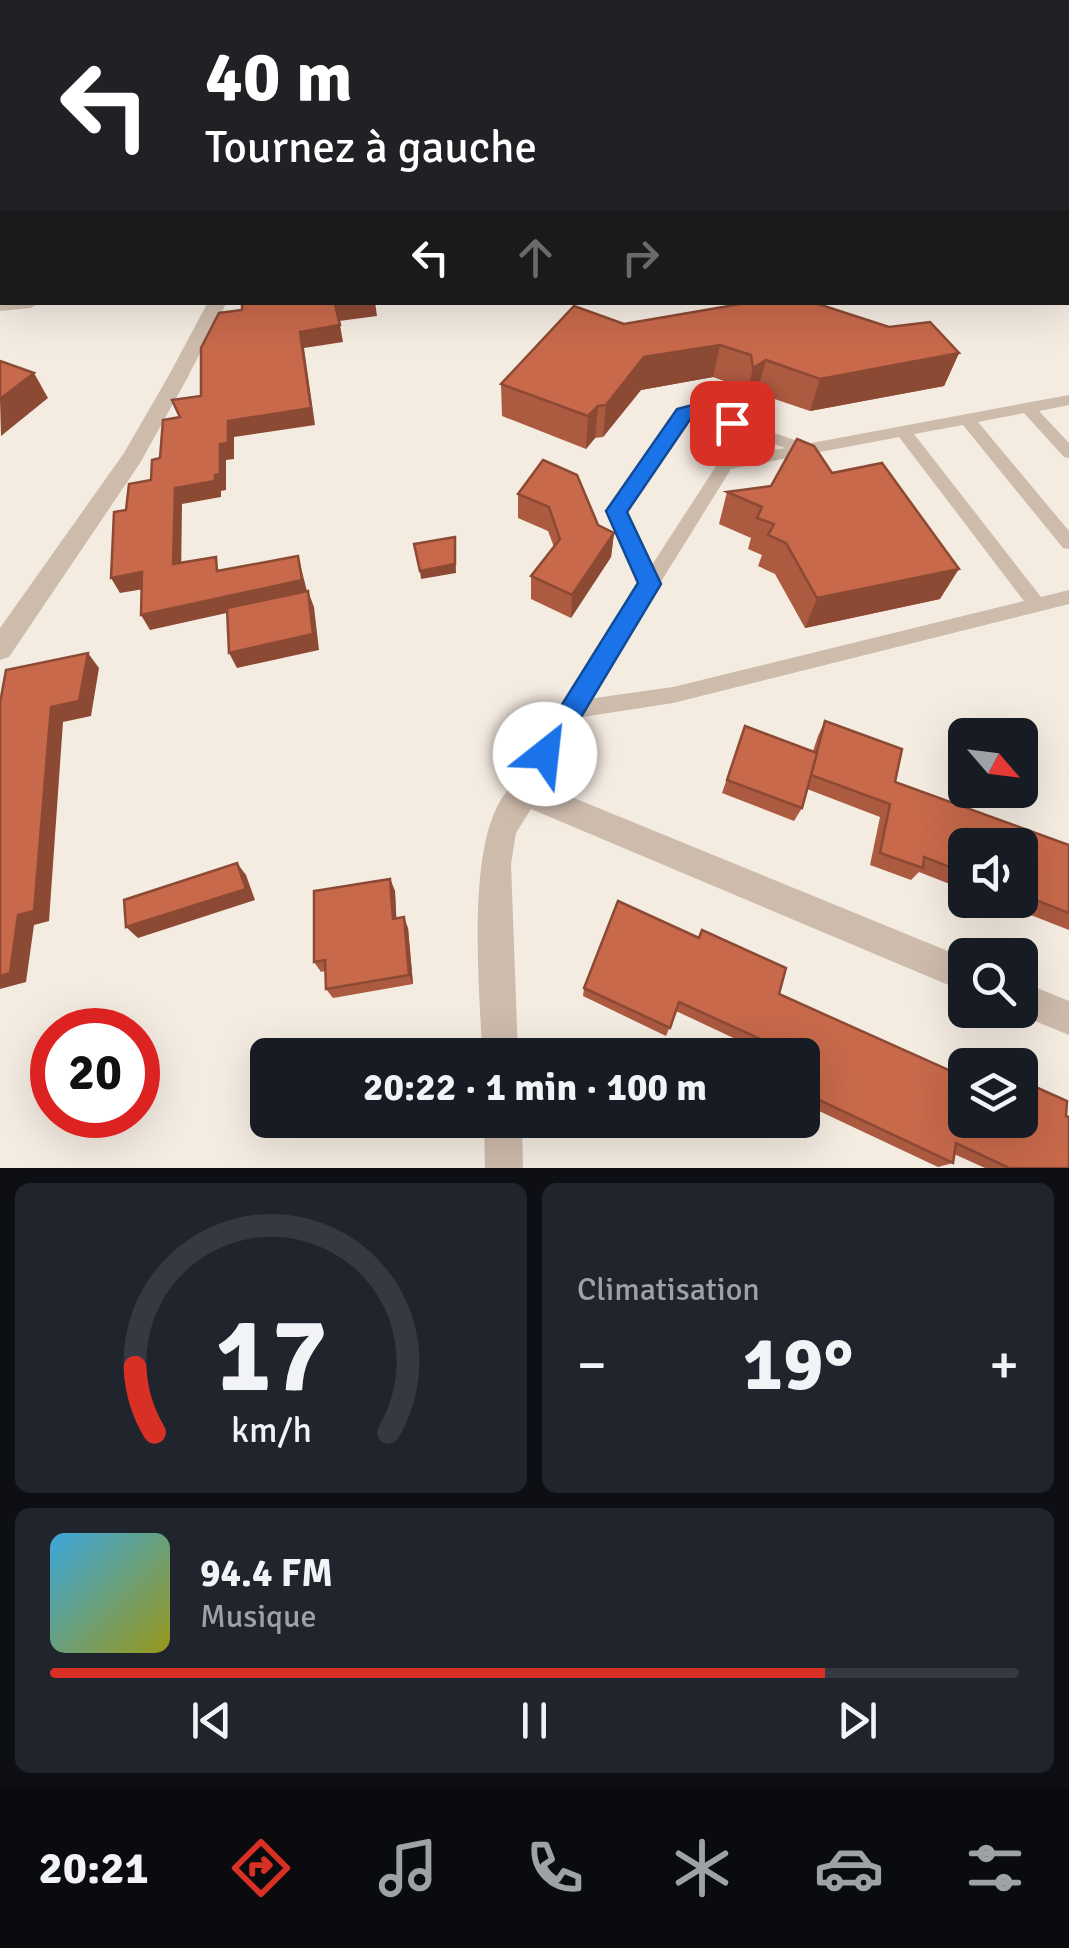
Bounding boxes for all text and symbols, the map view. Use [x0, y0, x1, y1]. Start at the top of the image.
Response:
text: 40 m [205, 34, 353, 120]
icon: left [40, 40, 170, 170]
text: Tournez à gauche [205, 120, 537, 175]
icon: left [403, 230, 458, 285]
icon: ahead [508, 230, 563, 285]
icon: right [613, 230, 668, 285]
pin [690, 381, 775, 466]
icon: arrive [705, 396, 760, 451]
position arrow [493, 702, 597, 806]
north arrow [948, 718, 1038, 808]
map controls [948, 718, 1038, 1138]
button: sound [948, 828, 1038, 918]
button: search [948, 938, 1038, 1028]
speed limit sign: 20 [30, 1008, 160, 1138]
button: layers [948, 1048, 1038, 1138]
text: 20:22 · 1 min · 100 m [363, 1064, 707, 1111]
text: Climatisation [577, 1270, 760, 1309]
text: 17 [215, 1292, 327, 1420]
text: 19° [743, 1318, 854, 1411]
text: − [577, 1331, 607, 1399]
text: + [989, 1331, 1019, 1399]
text: km/h [231, 1408, 311, 1452]
text: 94.4 FM [200, 1550, 333, 1597]
text: Musique [200, 1597, 316, 1636]
icon: previous [184, 1693, 239, 1748]
icon: pause [507, 1693, 562, 1748]
icon: next [830, 1693, 885, 1748]
icon: directions [226, 1833, 296, 1903]
icon: music [373, 1833, 443, 1903]
icon: phone [520, 1833, 590, 1903]
icon: climate [667, 1833, 737, 1903]
icon: car [814, 1833, 884, 1903]
icon: filters [960, 1833, 1030, 1903]
text: 20:21 [38, 1841, 149, 1896]

